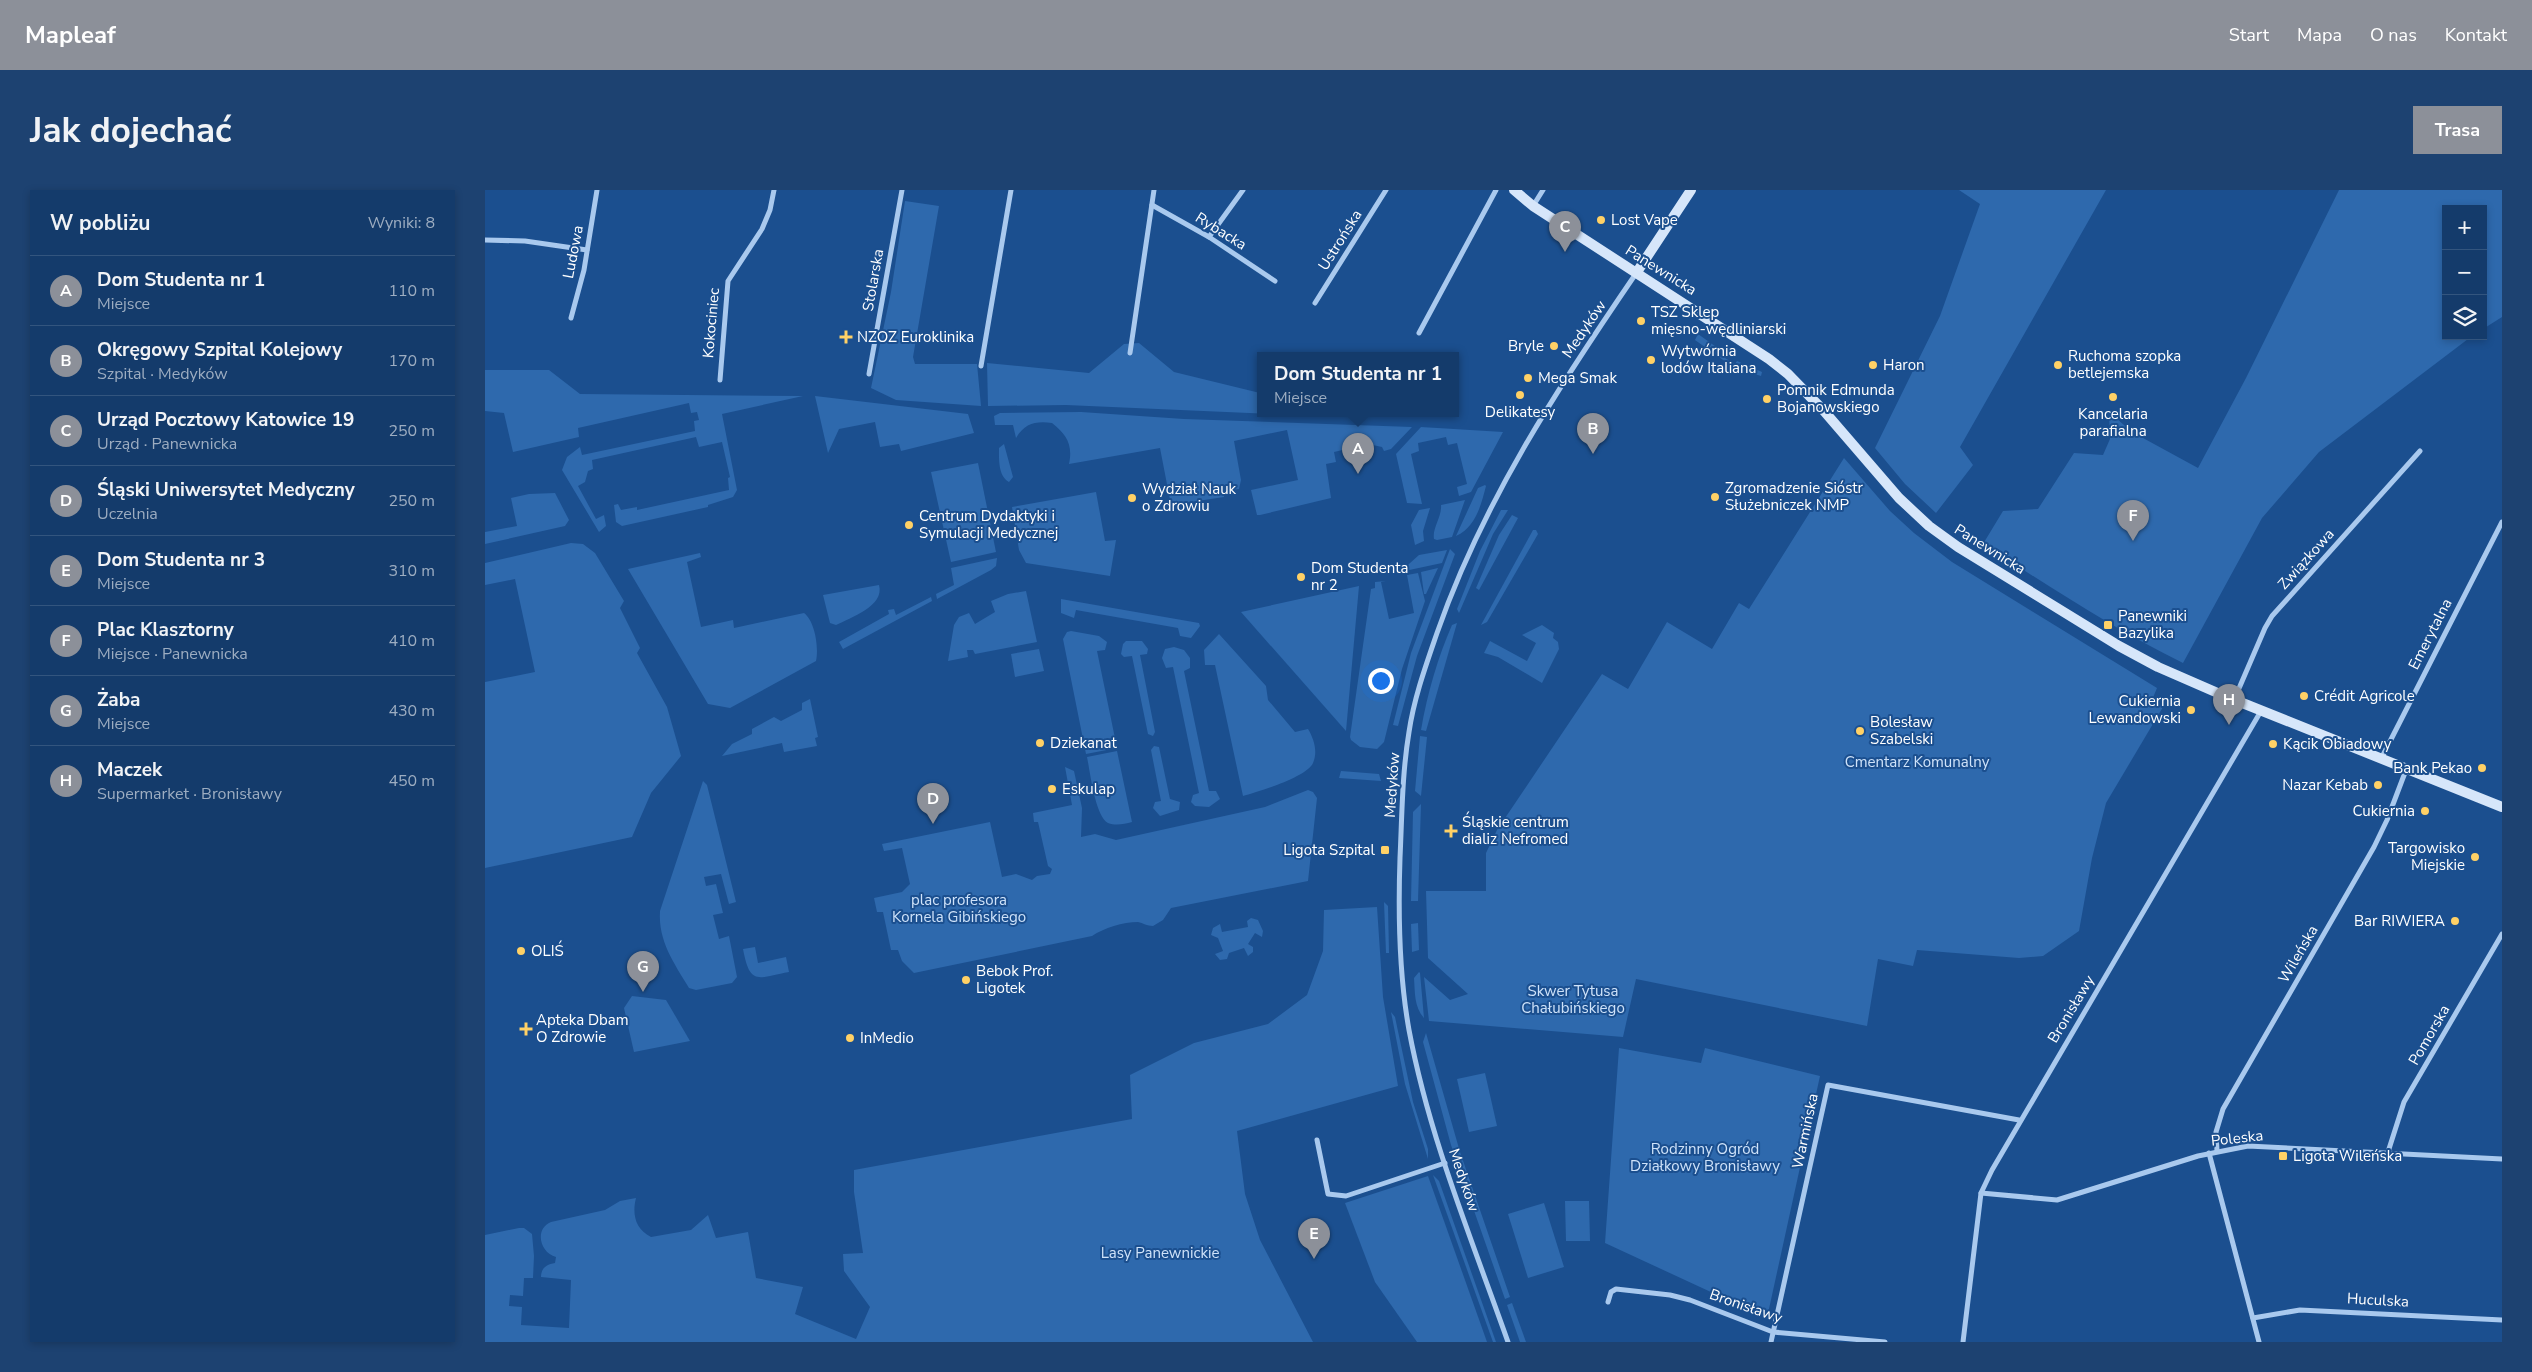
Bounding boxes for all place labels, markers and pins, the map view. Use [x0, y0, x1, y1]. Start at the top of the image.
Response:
place label: Lost Vape [1611, 210, 1678, 230]
pin: C [1549, 211, 1581, 252]
marker: Lost Vape [1595, 214, 1607, 226]
place label: TSZ Sklep mięsno-wędliniarski [1651, 302, 1786, 339]
marker: TSZ Sklep mięsno-wędliniarski [1635, 315, 1647, 327]
place label: NZOZ Euroklinika [857, 327, 974, 347]
marker: NZOZ Euroklinika [839, 330, 853, 344]
place label: Bryle [1508, 336, 1544, 356]
marker: Bryle [1548, 340, 1560, 352]
place label: Wytwórnia lodów Italiana [1661, 341, 1757, 378]
place label: Ruchoma szopka betlejemska [2068, 346, 2181, 383]
marker: Wytwórnia lodów Italiana [1645, 354, 1657, 366]
place label: Haron [1883, 355, 1925, 375]
marker: Haron [1867, 359, 1879, 371]
marker: Ruchoma szopka betlejemska [2052, 359, 2064, 371]
place label: Mega Smak [1538, 368, 1617, 388]
marker: Mega Smak [1522, 372, 1534, 384]
place label: Pomnik Edmunda Bojanowskiego [1777, 380, 1895, 417]
marker: Delikatesy [1514, 389, 1526, 401]
marker: Kancelaria parafialna [2107, 391, 2119, 403]
marker: Pomnik Edmunda Bojanowskiego [1761, 393, 1773, 405]
place label: Delikatesy [1485, 402, 1555, 422]
place label: Kancelaria parafialna [2078, 404, 2148, 441]
pin: B [1577, 413, 1609, 454]
pin: A [1342, 433, 1374, 474]
place label: Zgromadzenie Sióstr Służebniczek NMP [1725, 478, 1864, 515]
place label: Wydział Nauk o Zdrowiu [1142, 479, 1237, 516]
marker: Zgromadzenie Sióstr Służebniczek NMP [1709, 491, 1721, 503]
marker: Wydział Nauk o Zdrowiu [1126, 492, 1138, 504]
pin: F [2117, 500, 2149, 541]
place label: Centrum Dydaktyki i Symulacji Medycznej [919, 506, 1058, 543]
marker: Centrum Dydaktyki i Symulacji Medycznej [903, 519, 915, 531]
place label: Dom Studenta nr 2 [1311, 558, 1408, 595]
marker: Dom Studenta nr 2 [1295, 571, 1307, 583]
place label: Panewniki Bazylika [2118, 606, 2187, 643]
marker: Panewniki Bazylika [2102, 619, 2114, 631]
pin: H [2213, 684, 2245, 725]
place label: Crédit Agricole [2314, 686, 2415, 706]
marker: Crédit Agricole [2298, 690, 2310, 702]
place label: Cukiernia Lewandowski [2088, 691, 2181, 728]
marker: Cukiernia Lewandowski [2185, 704, 2197, 716]
place label: Bolesław Szabelski [1870, 712, 1933, 749]
marker: Bolesław Szabelski [1854, 725, 1866, 737]
place label: Dziekanat [1050, 733, 1117, 753]
place label: Kącik Obiadowy [2283, 734, 2392, 754]
marker: Dziekanat [1034, 737, 1046, 749]
marker: Kącik Obiadowy [2267, 738, 2279, 750]
place label: Bank Pekao [2393, 758, 2472, 778]
marker: Bank Pekao [2476, 762, 2488, 774]
place label: Nazar Kebab [2282, 775, 2368, 795]
place label: Eskulap [1062, 779, 1115, 799]
marker: Nazar Kebab [2372, 779, 2384, 791]
pin: D [917, 783, 949, 824]
marker: Eskulap [1046, 783, 1058, 795]
place label: Cukiernia [2352, 801, 2415, 821]
marker: Cukiernia [2419, 805, 2431, 817]
place label: Śląskie centrum dializ Nefromed [1462, 811, 1569, 849]
marker: Śląskie centrum dializ Nefromed [1444, 824, 1458, 838]
place label: Targowisko Miejskie [2388, 838, 2465, 875]
place label: Ligota Szpital [1283, 840, 1376, 860]
marker: Ligota Szpital [1379, 844, 1391, 856]
marker: Targowisko Miejskie [2469, 851, 2481, 863]
place label: Bar RIWIERA [2354, 911, 2445, 931]
marker: Bar RIWIERA [2449, 915, 2461, 927]
place label: OLIŚ [531, 940, 564, 961]
marker: OLIŚ [515, 945, 527, 957]
pin: G [627, 951, 659, 992]
place label: Bebok Prof. Ligotek [976, 961, 1054, 998]
marker: Bebok Prof. Ligotek [960, 974, 972, 986]
place label: Apteka Dbam O Zdrowie [536, 1010, 629, 1047]
marker: Apteka Dbam O Zdrowie [520, 1023, 532, 1035]
place label: InMedio [860, 1028, 914, 1048]
marker: InMedio [844, 1032, 856, 1044]
place label: Ligota Wileńska [2293, 1146, 2402, 1166]
marker: Ligota Wileńska [2277, 1150, 2289, 1162]
pin: E [1298, 1218, 1330, 1259]

